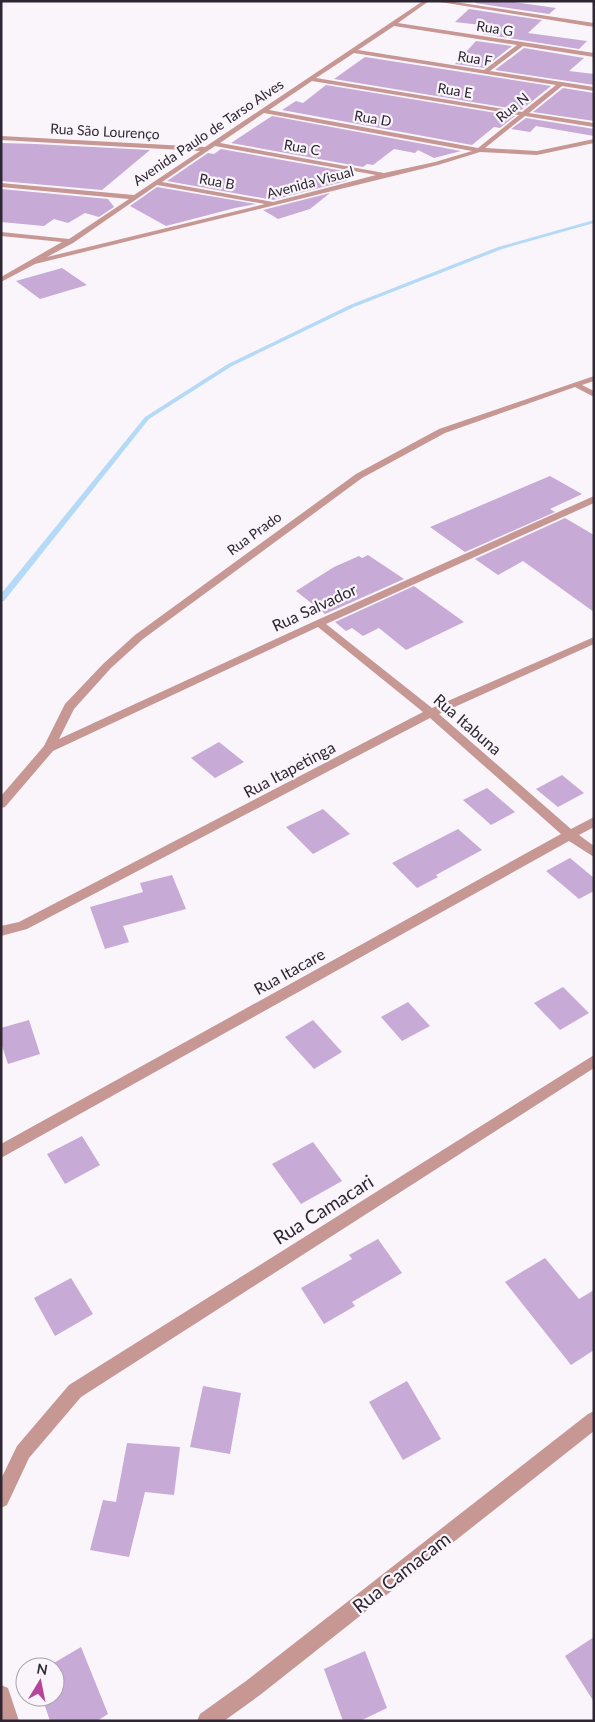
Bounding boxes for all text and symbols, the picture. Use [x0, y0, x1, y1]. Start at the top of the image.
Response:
street label: Rua G [475, 17, 515, 39]
street label: Rua F [457, 47, 494, 69]
street label: Avenida Paulo de Tarso Alves [129, 75, 287, 189]
street label: Rua E [436, 79, 474, 101]
street label: Rua N [492, 89, 532, 125]
street label: Rua D [353, 106, 393, 130]
street label: Rua São Lourenço [50, 120, 160, 142]
street label: Rua C [283, 135, 322, 159]
street label: Avenida Visual [265, 162, 355, 202]
street label: Rua B [198, 170, 236, 192]
street label: Rua Prado [224, 508, 284, 558]
street label: Rua Salvador [269, 579, 359, 635]
street label: Rua Itabuna [430, 689, 506, 759]
street label: Rua Itapetinga [240, 737, 338, 801]
street label: Rua Itacare [250, 944, 328, 998]
street label: Rua Camacari [269, 1169, 377, 1249]
street label: Rua Camacam [348, 1527, 454, 1617]
north arrow [15, 1657, 65, 1707]
text: N [36, 1659, 49, 1678]

